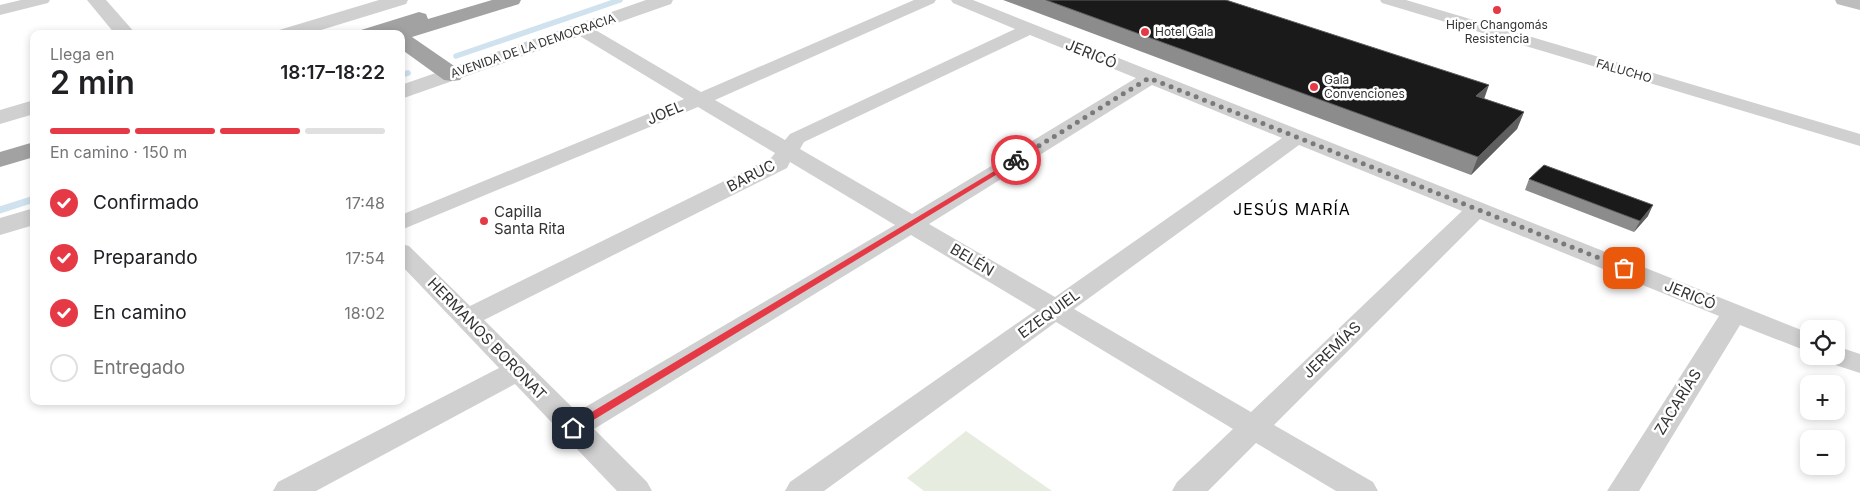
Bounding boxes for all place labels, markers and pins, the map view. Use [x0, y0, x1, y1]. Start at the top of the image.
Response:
marker: Hiper Changomás Resistencia [1491, 4, 1503, 16]
place label: Hiper Changomás Resistencia [1446, 17, 1548, 46]
place label: Hotel Gala [1155, 24, 1214, 39]
marker: Hotel Gala [1139, 26, 1151, 38]
place label: Gala Convenciones [1324, 72, 1405, 101]
marker: Gala Convenciones [1308, 81, 1320, 93]
place label: Capilla Santa Rita [494, 202, 565, 238]
marker: Capilla Santa Rita [478, 215, 490, 227]
pin [1603, 247, 1645, 289]
pin [552, 407, 594, 449]

